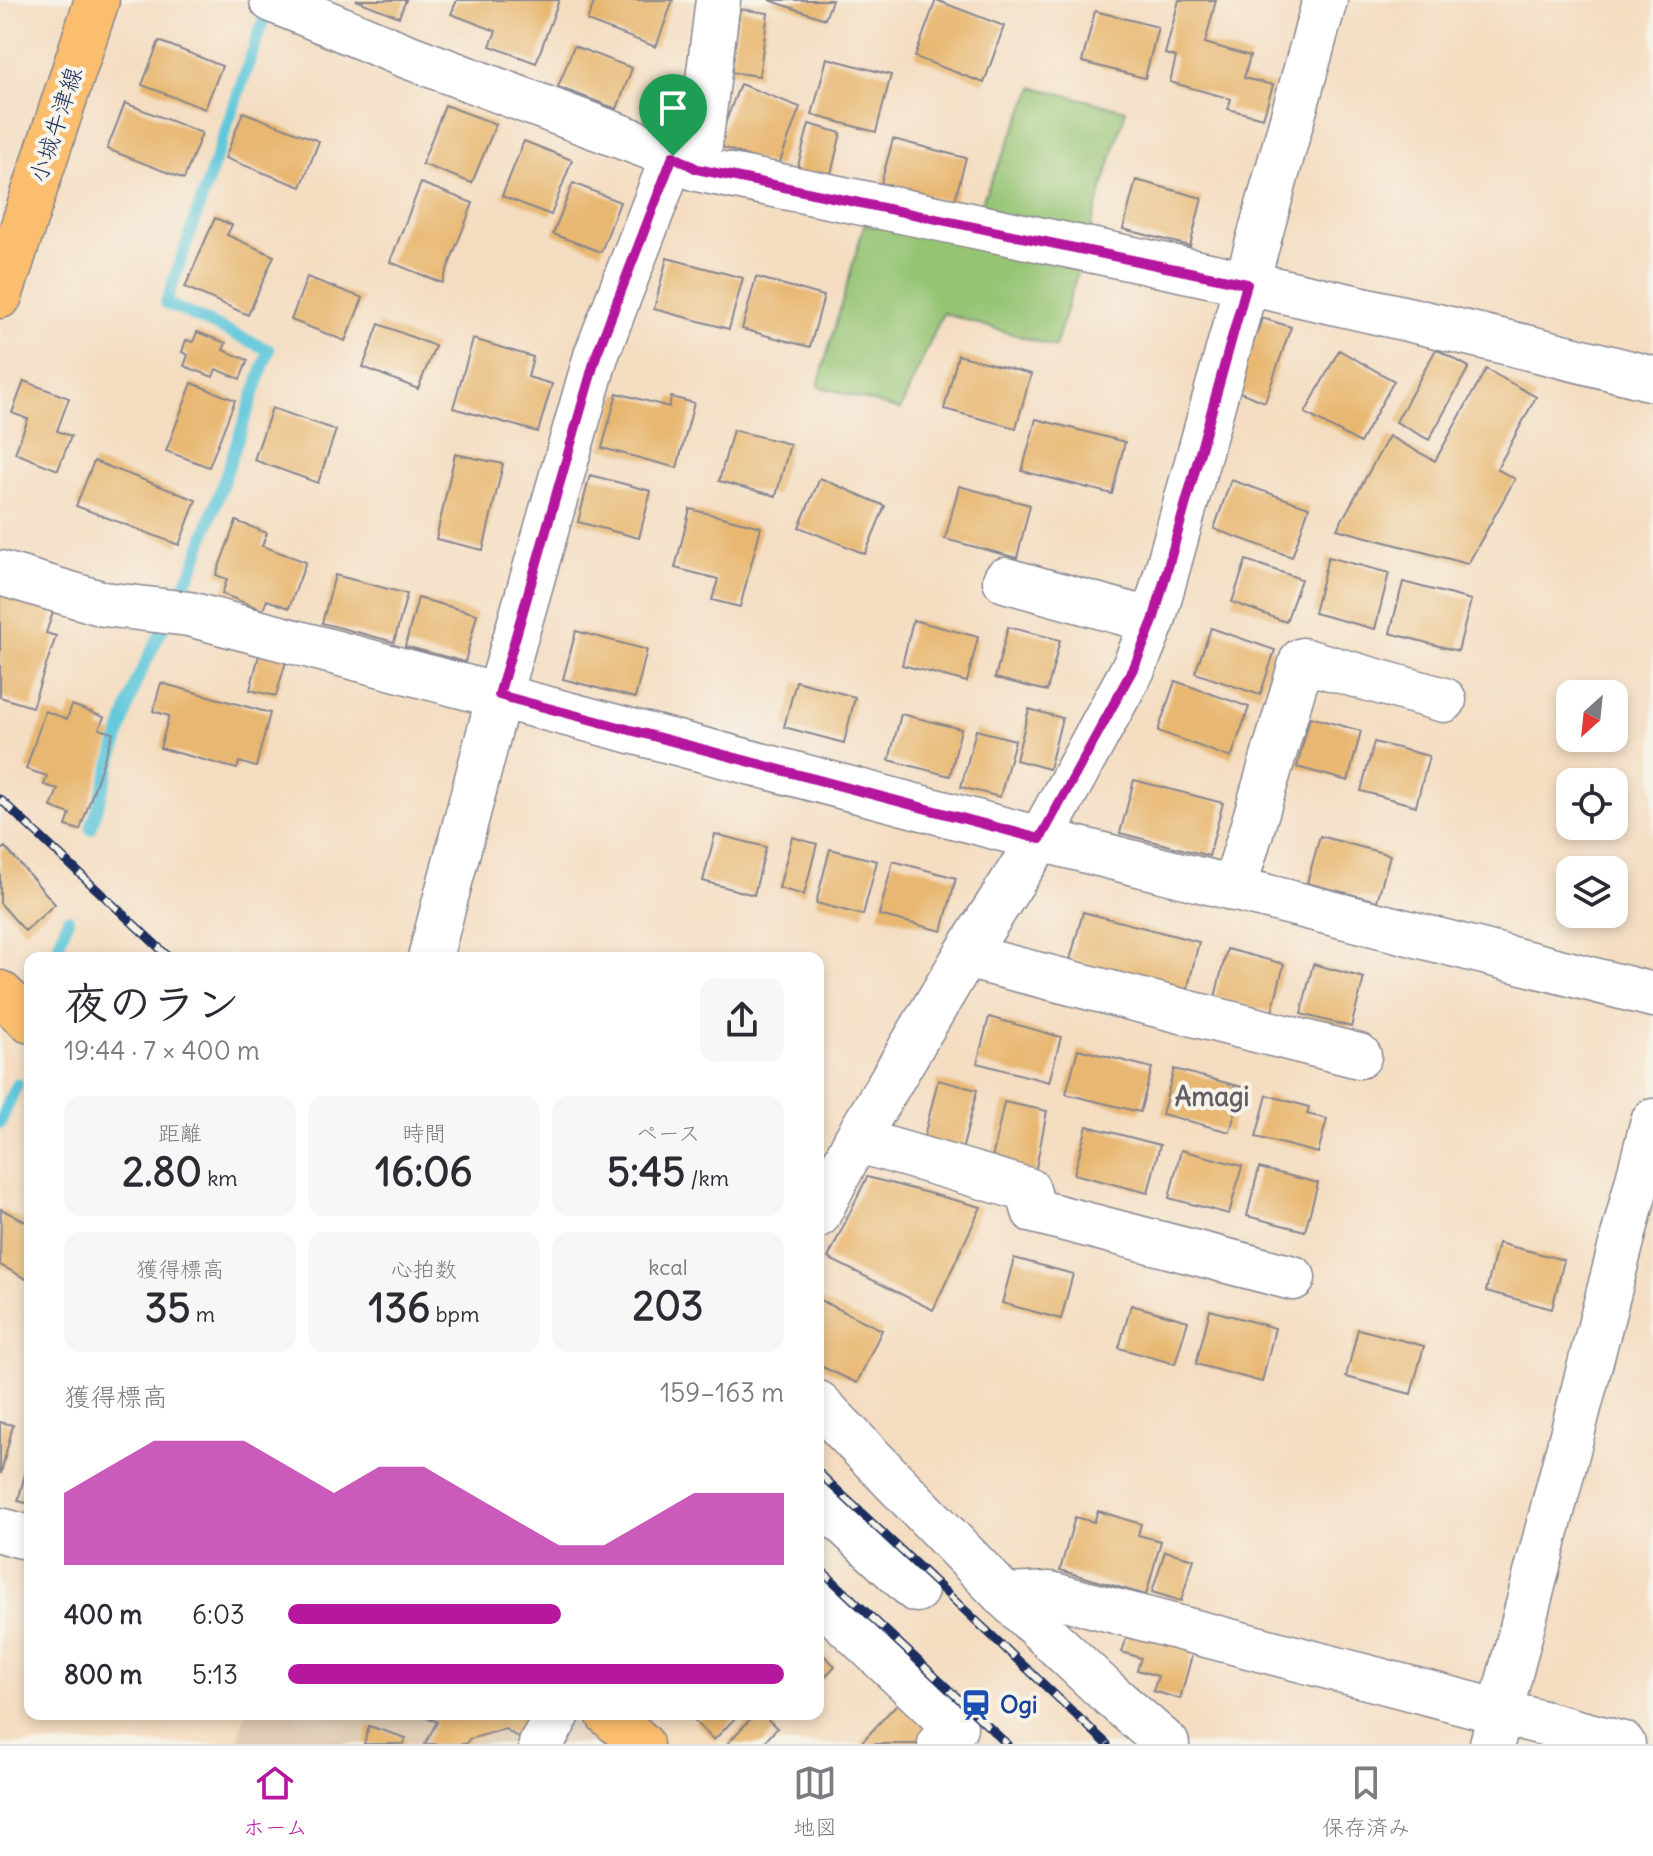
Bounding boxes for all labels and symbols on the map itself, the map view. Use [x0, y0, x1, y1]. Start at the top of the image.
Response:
street label: 小城牛津線 [22, 63, 88, 186]
pin [639, 74, 707, 156]
north arrow [1556, 680, 1628, 752]
district label: Amagi [1175, 1080, 1249, 1113]
station icon: Ogi [959, 1688, 993, 1722]
place label: Ogi [1000, 1689, 1037, 1719]

